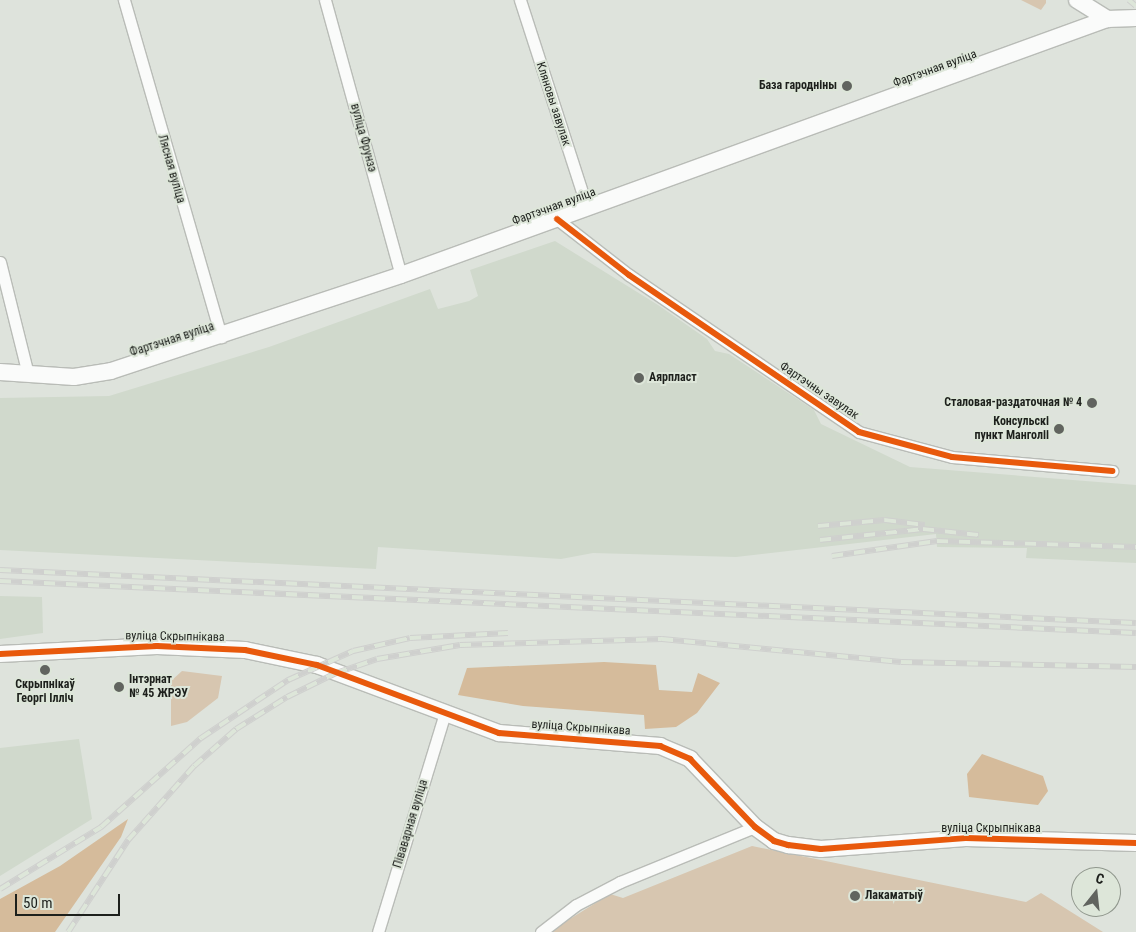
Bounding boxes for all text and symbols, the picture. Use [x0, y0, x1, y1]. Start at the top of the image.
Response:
street label: Фартэчная вуліца [891, 47, 979, 91]
street label: Кляновы завулак [533, 60, 573, 148]
place label: База гародніны [759, 79, 837, 93]
marker: База гародніны [841, 80, 853, 92]
street label: вуліца Фрунзэ [347, 102, 379, 174]
street label: Лясная вуліца [154, 133, 188, 205]
street label: Фартэчная вуліца [510, 185, 598, 229]
street label: Фартэчная вуліца [128, 320, 216, 360]
street label: Фартэчны завулак [777, 359, 861, 423]
place label: Аярпласт [649, 371, 697, 385]
marker: Аярпласт [633, 372, 645, 384]
place label: Сталовая-раздаточная № 4 [944, 396, 1082, 410]
marker: Сталовая-раздаточная № 4 [1086, 397, 1098, 409]
place label: Консульскі пункт Манголіі [974, 415, 1049, 443]
marker: Консульскі пункт Манголіі [1053, 423, 1065, 435]
street label: вуліца Скрыпнікава [125, 629, 225, 645]
marker: Скрыпнікаў Георгі Ілліч [39, 664, 51, 676]
place label: Інтэрнат № 45 ЖРЭУ [129, 673, 188, 701]
place label: Скрыпнікаў Георгі Ілліч [15, 678, 75, 706]
marker: Інтэрнат № 45 ЖРЭУ [113, 681, 125, 693]
street label: вуліца Скрыпнікава [531, 717, 631, 739]
street label: Піваварная вуліца [391, 778, 431, 870]
street label: вуліца Скрыпнікава [941, 822, 1041, 836]
north arrow [1071, 867, 1121, 917]
text: С [1094, 870, 1106, 887]
scale bar [18, 884, 122, 916]
place label: Лакаматыў [865, 889, 923, 903]
marker: Лакаматыў [849, 890, 861, 902]
text: 50 m [23, 894, 53, 912]

